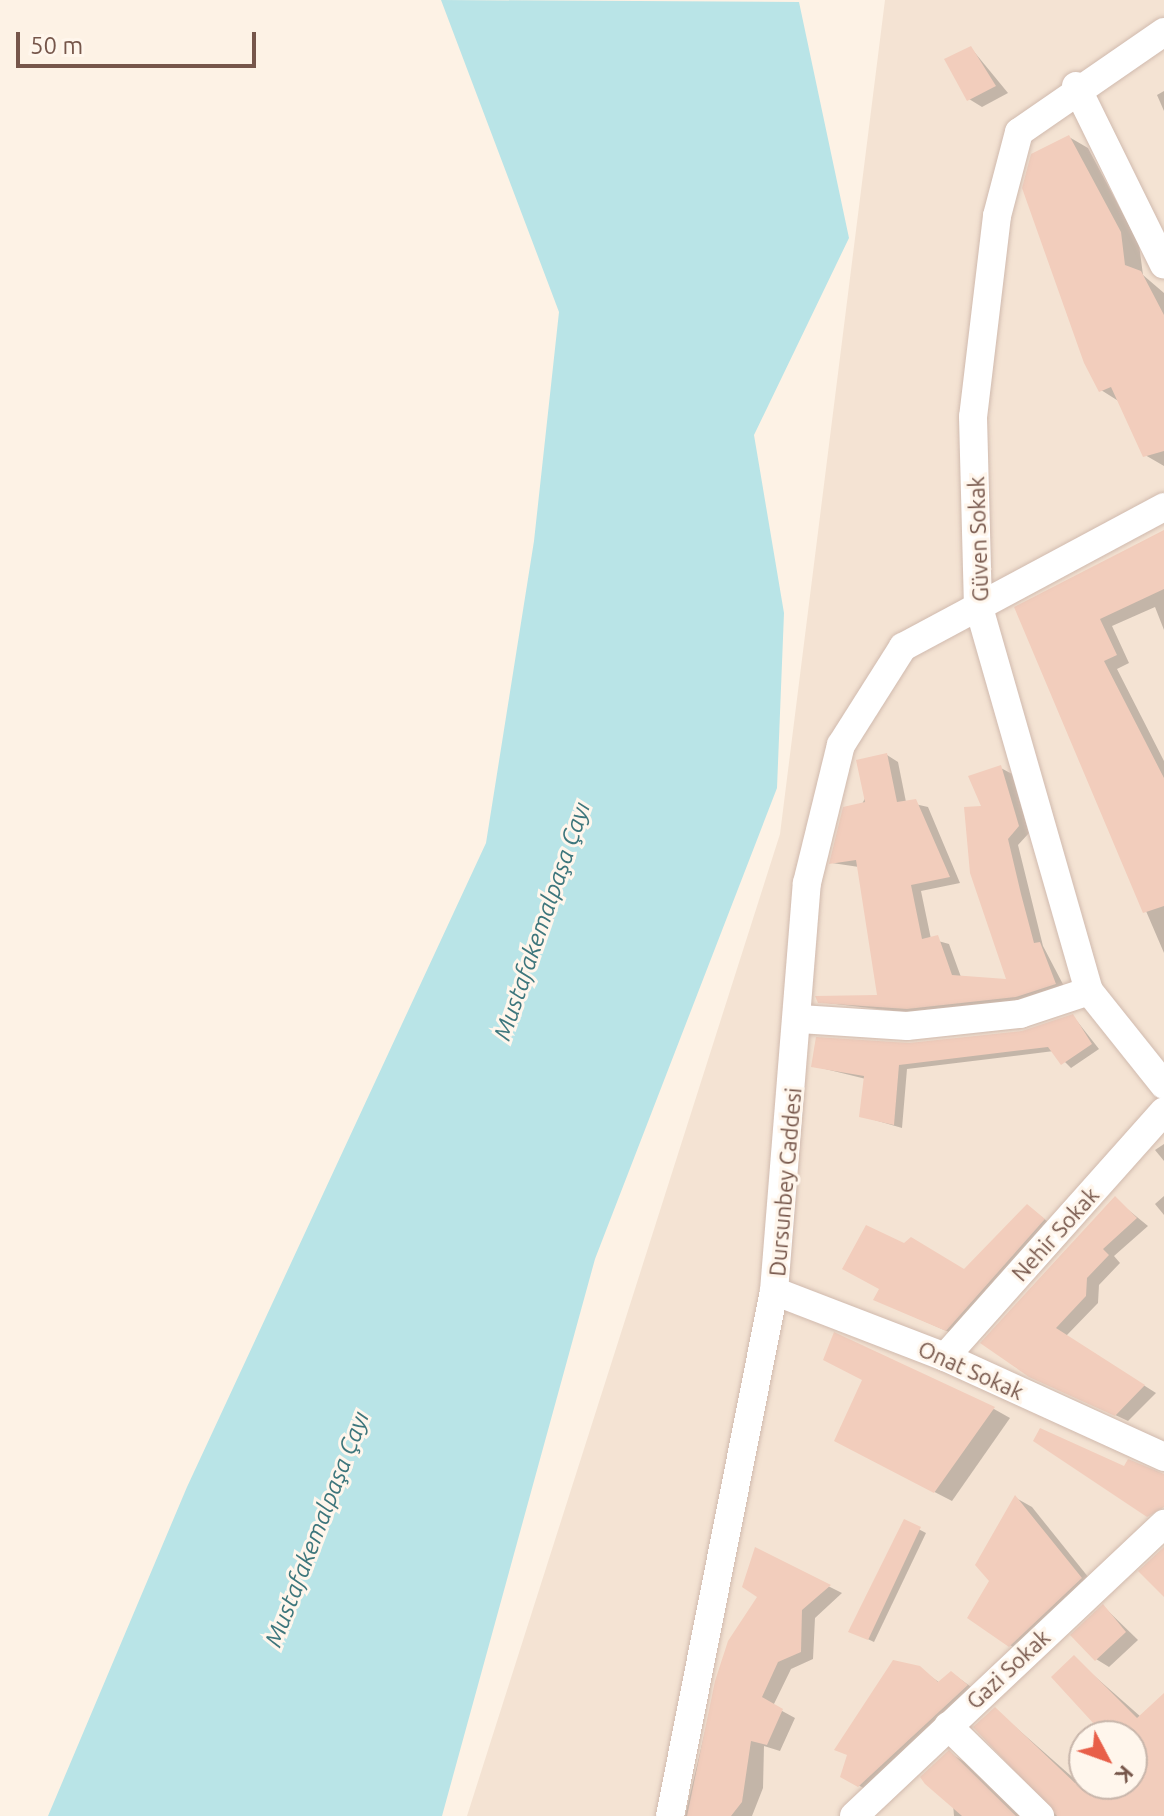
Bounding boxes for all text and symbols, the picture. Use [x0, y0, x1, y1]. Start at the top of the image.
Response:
scale bar [20, 16, 260, 66]
text: 50 m [30, 32, 83, 59]
street label: Güven Sokak [963, 476, 993, 602]
water label: Mustafakemalpaşa Çayı [488, 798, 596, 1044]
street label: Dursunbey Caddesi [764, 1087, 806, 1277]
street label: Nehir Sokak [1006, 1182, 1104, 1286]
street label: Onat Sokak [914, 1335, 1028, 1405]
water label: Mustafakemalpaşa Çayı [259, 1407, 375, 1651]
street label: Gazi Sokak [961, 1624, 1055, 1714]
north arrow [1068, 1720, 1148, 1800]
text: K [1111, 1761, 1139, 1788]

